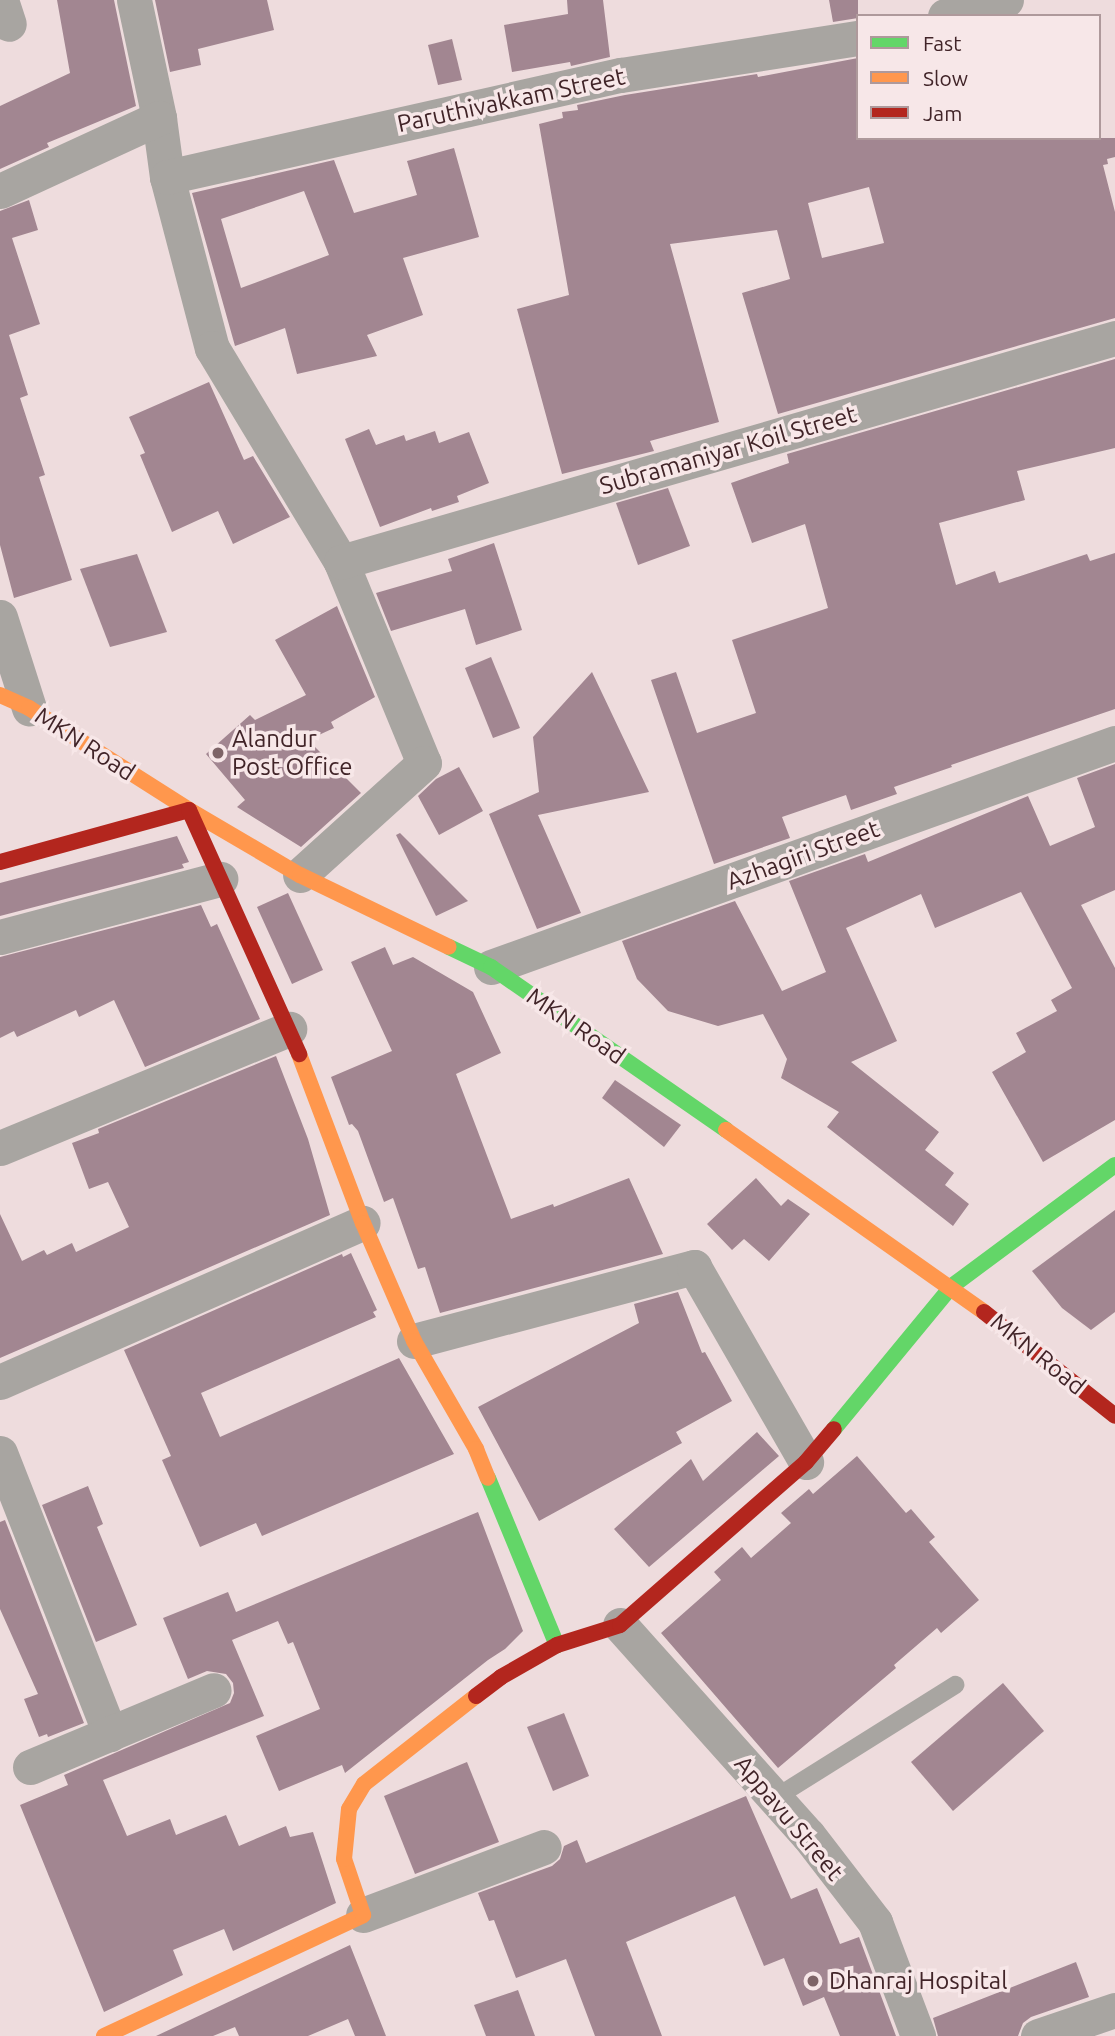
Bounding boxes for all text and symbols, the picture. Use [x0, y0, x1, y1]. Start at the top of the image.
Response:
legend [856, 14, 1101, 140]
text: Fast [923, 31, 961, 55]
street label: Paruthivakkam Street [395, 62, 627, 138]
text: Slow [923, 66, 968, 90]
text: Jam [923, 101, 962, 125]
street label: Subramaniyar Koil Street [596, 400, 860, 500]
street label: MKN Road [30, 701, 140, 787]
place label: Alandur Post Office [232, 725, 353, 781]
marker: Alandur Post Office [210, 745, 226, 761]
street label: Azhagiri Street [723, 814, 883, 896]
street label: MKN Road [521, 982, 631, 1070]
street label: MKN Road [985, 1307, 1091, 1401]
street label: Appavu Street [729, 1750, 849, 1886]
place label: Dhanraj Hospital [829, 1967, 1007, 1995]
marker: Dhanraj Hospital [803, 1971, 823, 1991]

